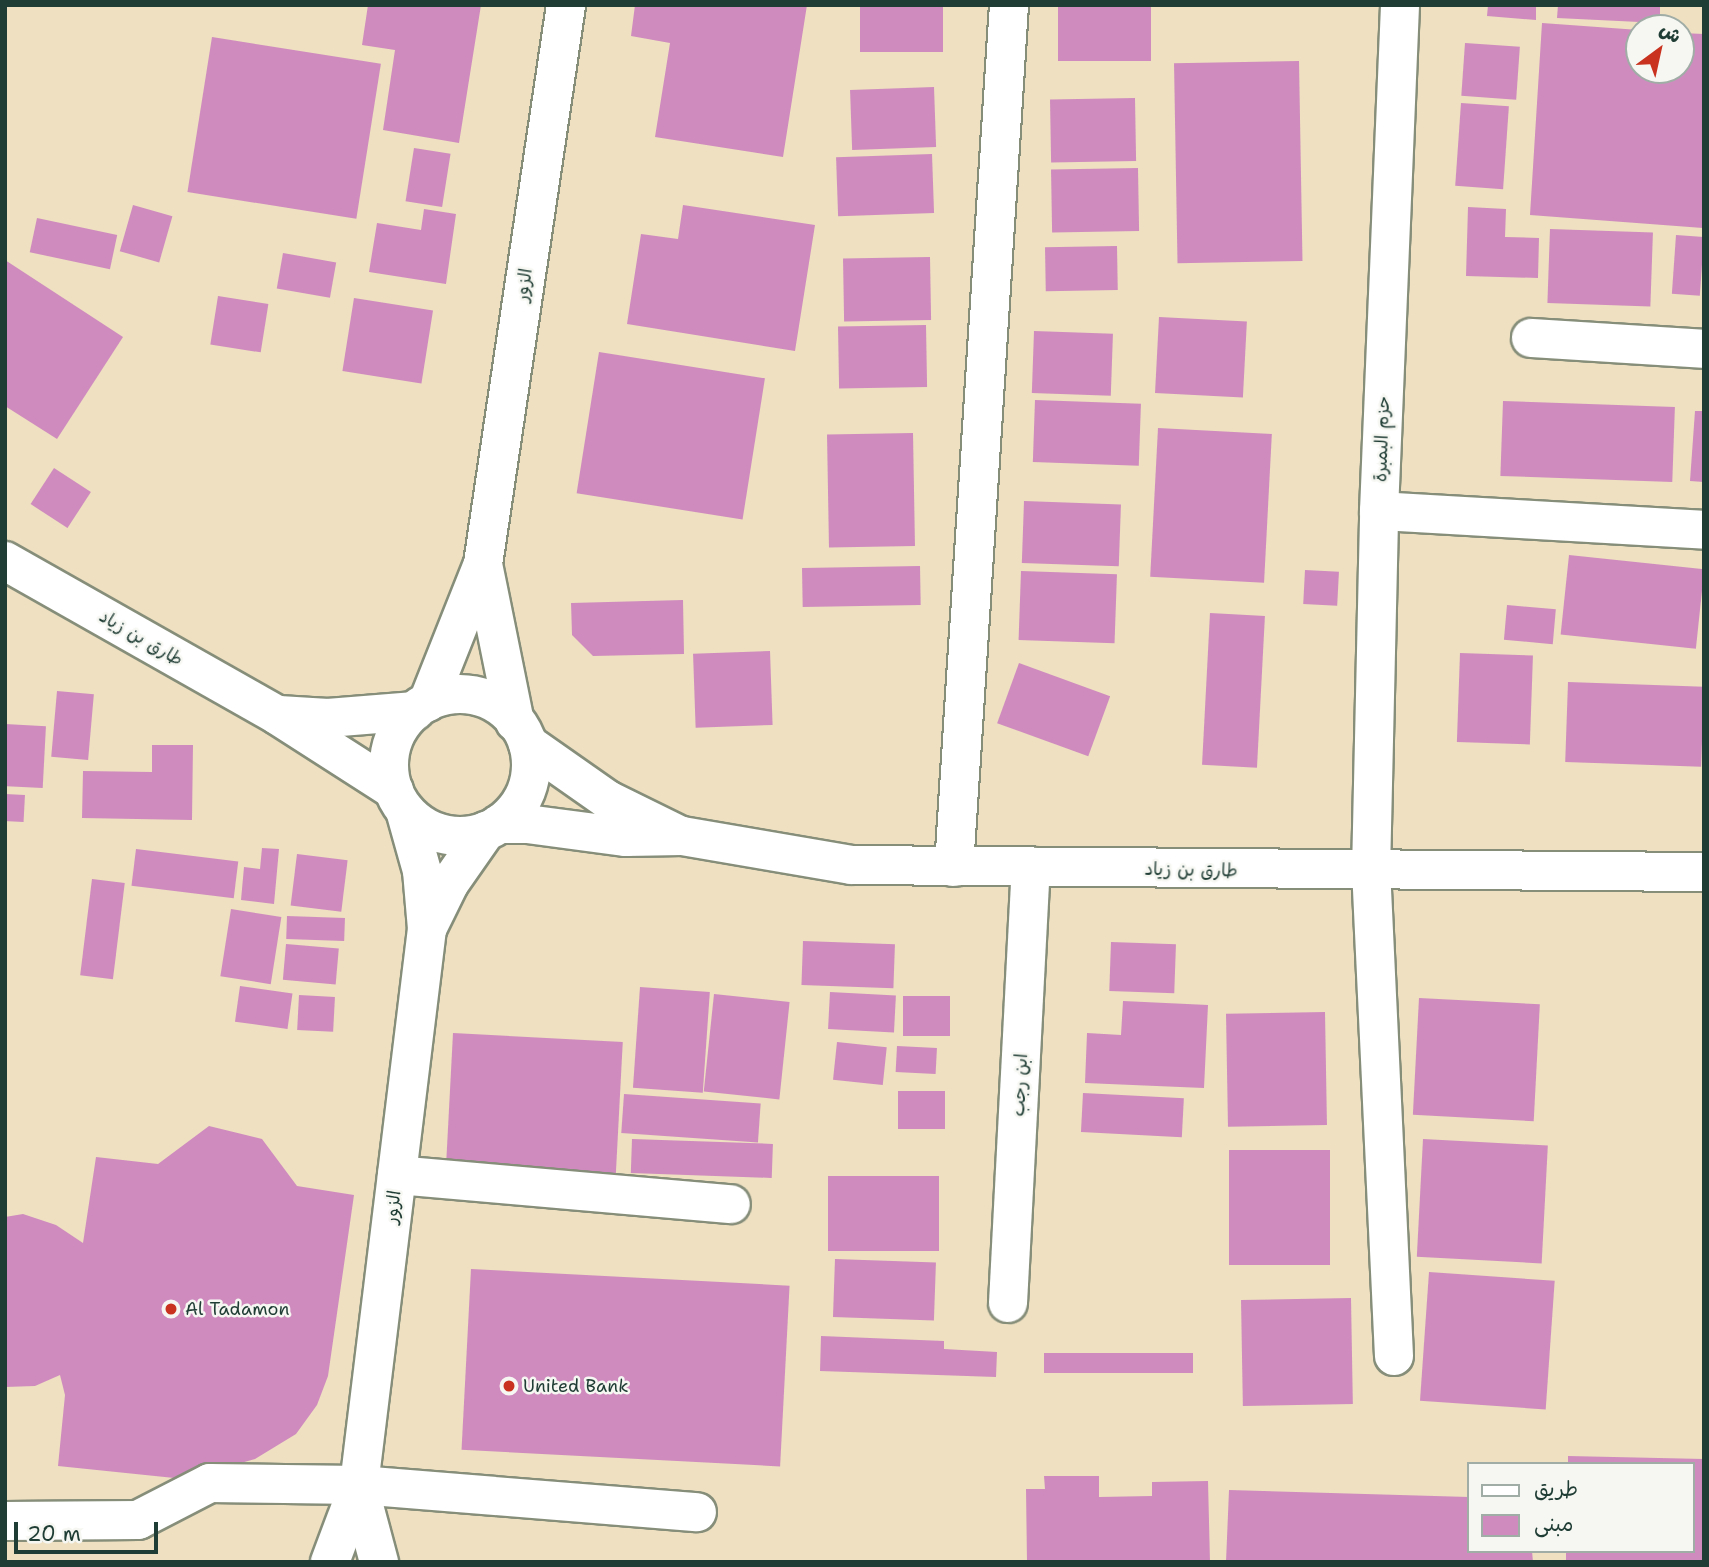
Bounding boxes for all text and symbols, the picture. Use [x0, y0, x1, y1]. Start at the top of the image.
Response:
north arrow [1625, 14, 1695, 84]
text: ش [1655, 16, 1686, 49]
street label: الزور [511, 267, 537, 303]
street label: حزم البمبرة [1370, 396, 1394, 482]
street label: طارق بن زياد [95, 605, 187, 671]
street label: طارق بن زياد [1144, 858, 1238, 882]
street label: ابن رجب [1008, 1053, 1032, 1117]
street label: الزور [380, 1189, 406, 1225]
place label: Al Tadamon [185, 1298, 289, 1320]
marker: Al Tadamon [163, 1301, 179, 1317]
place label: United Bank [523, 1375, 629, 1397]
marker: United Bank [501, 1378, 517, 1394]
legend [1468, 1462, 1695, 1553]
text: طريق [1534, 1475, 1578, 1503]
scale bar [18, 1508, 161, 1552]
text: مبنى [1534, 1510, 1573, 1538]
text: 20 m [27, 1520, 81, 1548]

